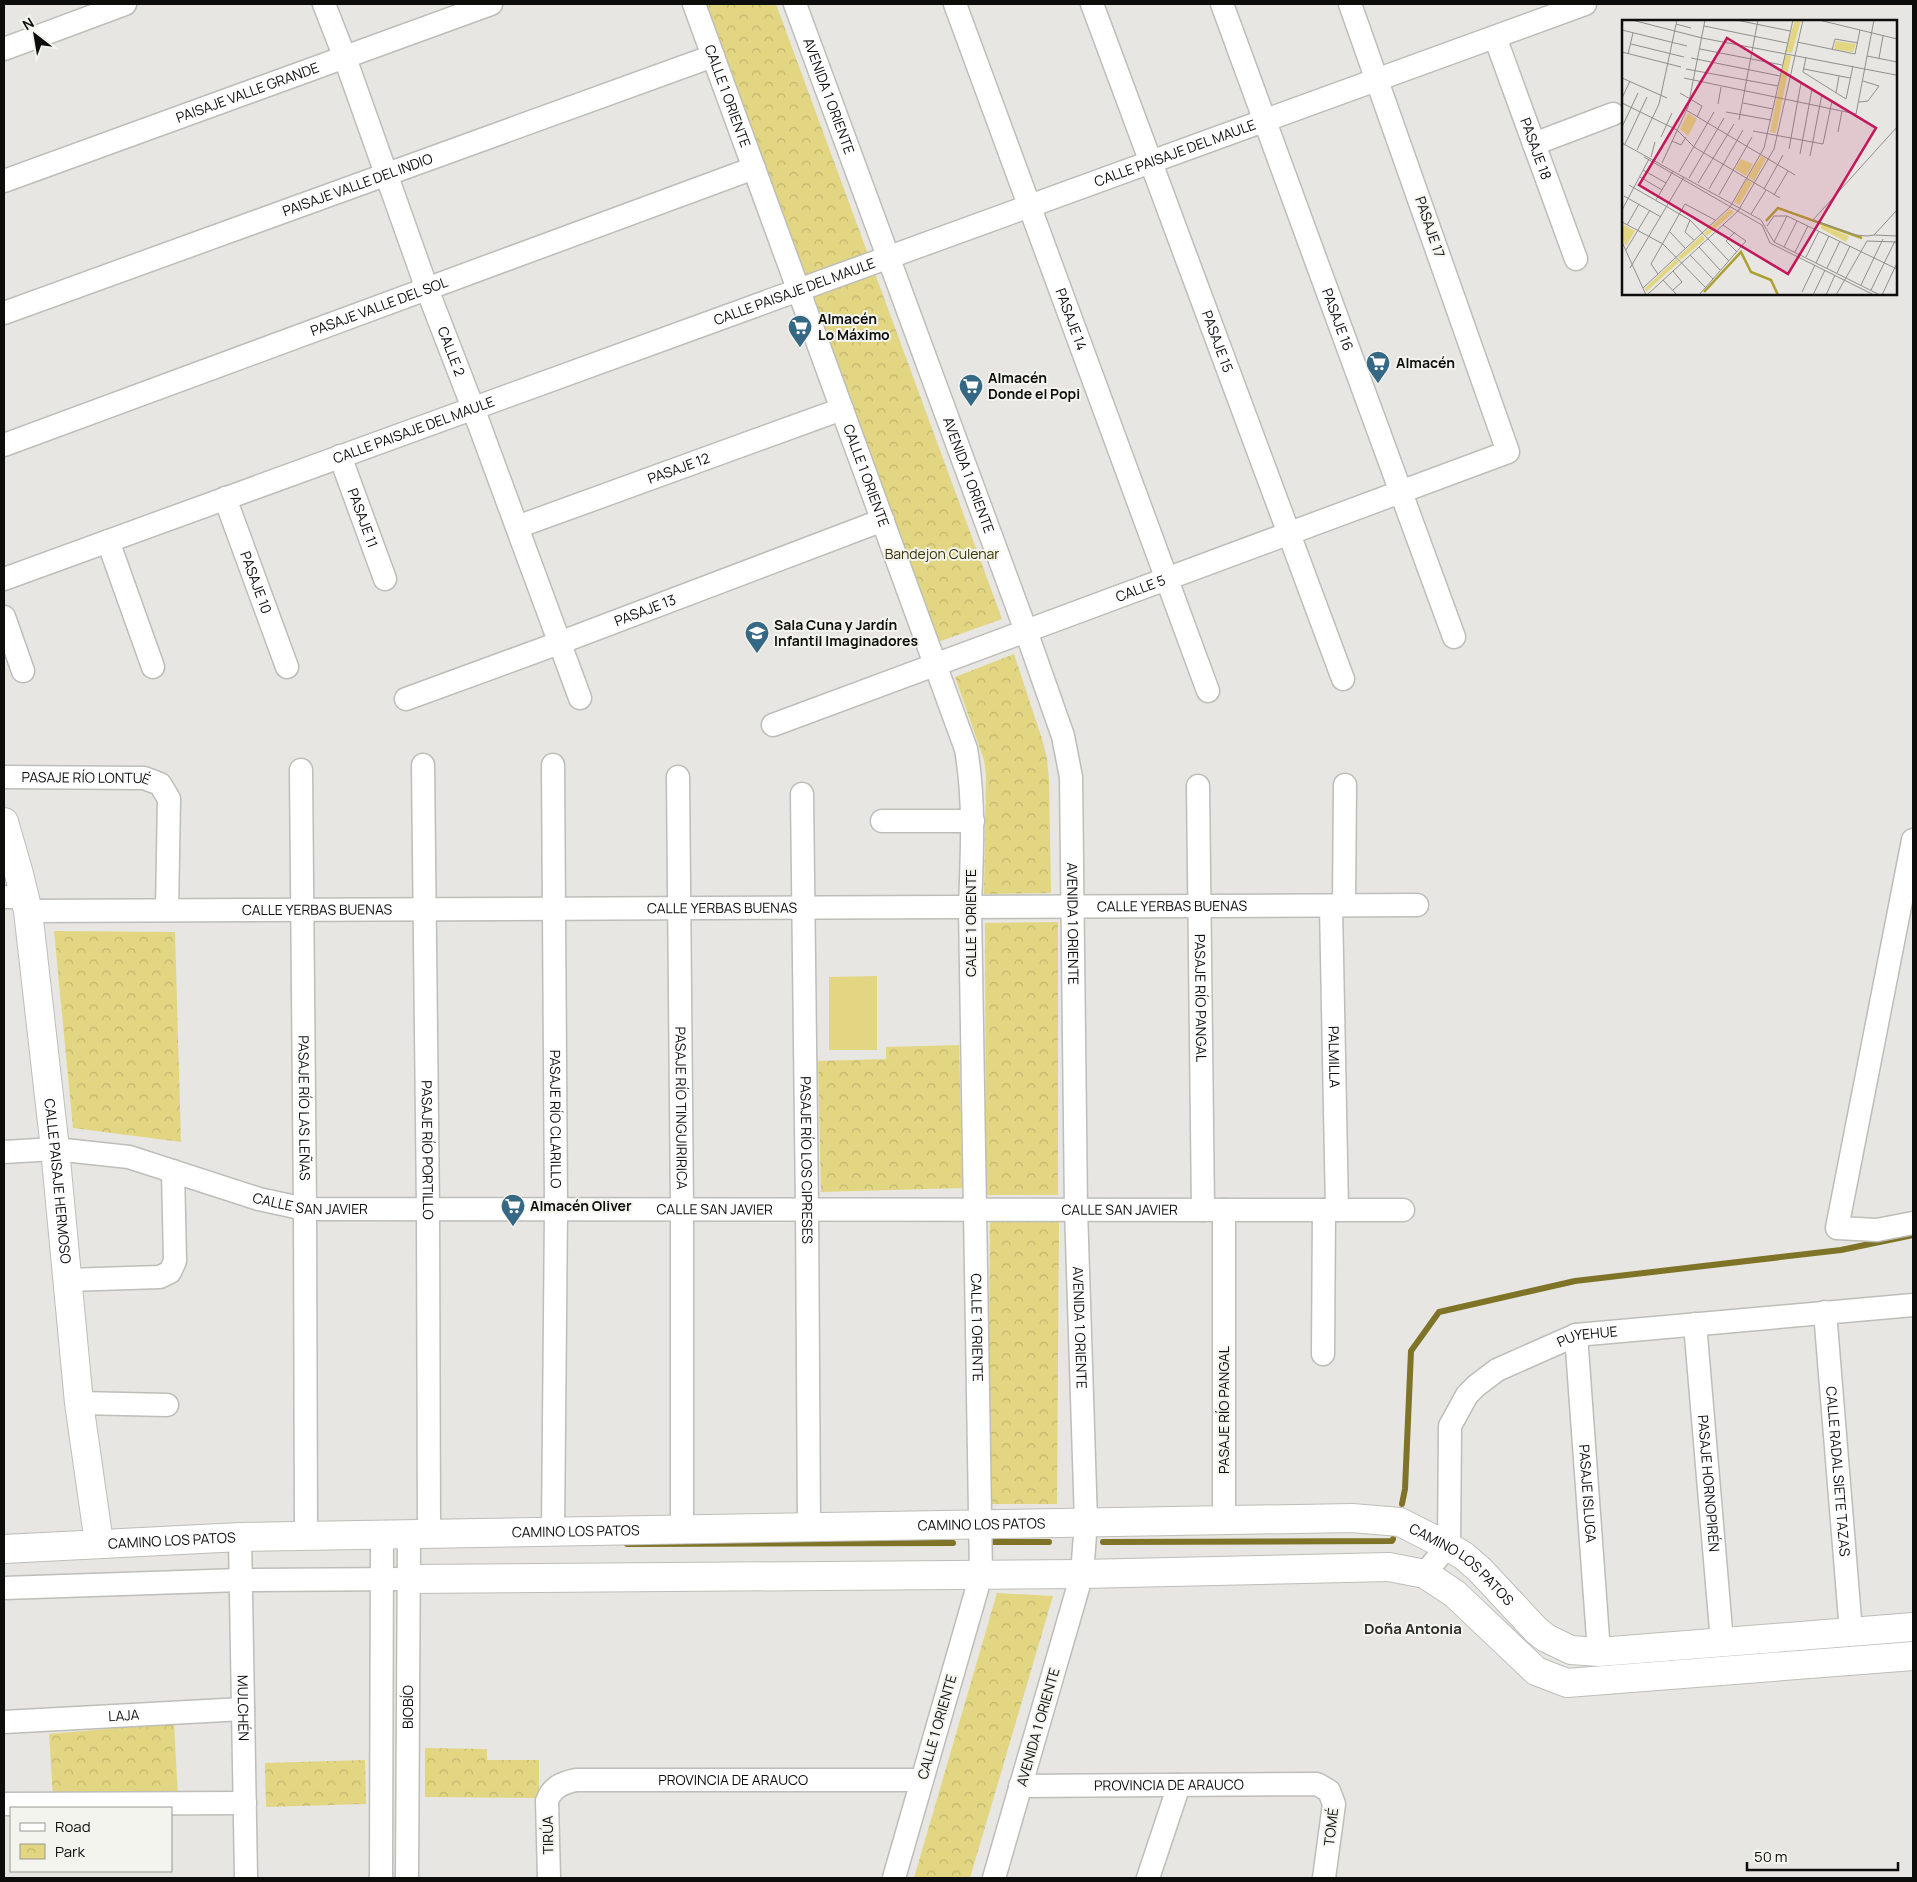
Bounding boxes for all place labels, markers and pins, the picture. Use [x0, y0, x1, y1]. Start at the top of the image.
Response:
place label: Almacén Lo Máximo [818, 309, 890, 344]
supermarket icon: Almacén Lo Máximo [787, 314, 813, 348]
supermarket icon: Almacén [1365, 350, 1391, 384]
place label: Almacén [1396, 353, 1455, 372]
place label: Almacén Donde el Popi [988, 368, 1080, 403]
supermarket icon: Almacén Donde el Popi [958, 373, 984, 407]
place label: Sala Cuna y Jardín Infantil Imaginadores [774, 615, 918, 650]
school or university icon: Sala Cuna y Jardín Infantil Imaginadores [744, 620, 770, 654]
supermarket icon: Almacén Oliver [500, 1193, 526, 1227]
place label: Almacén Oliver [530, 1196, 632, 1215]

